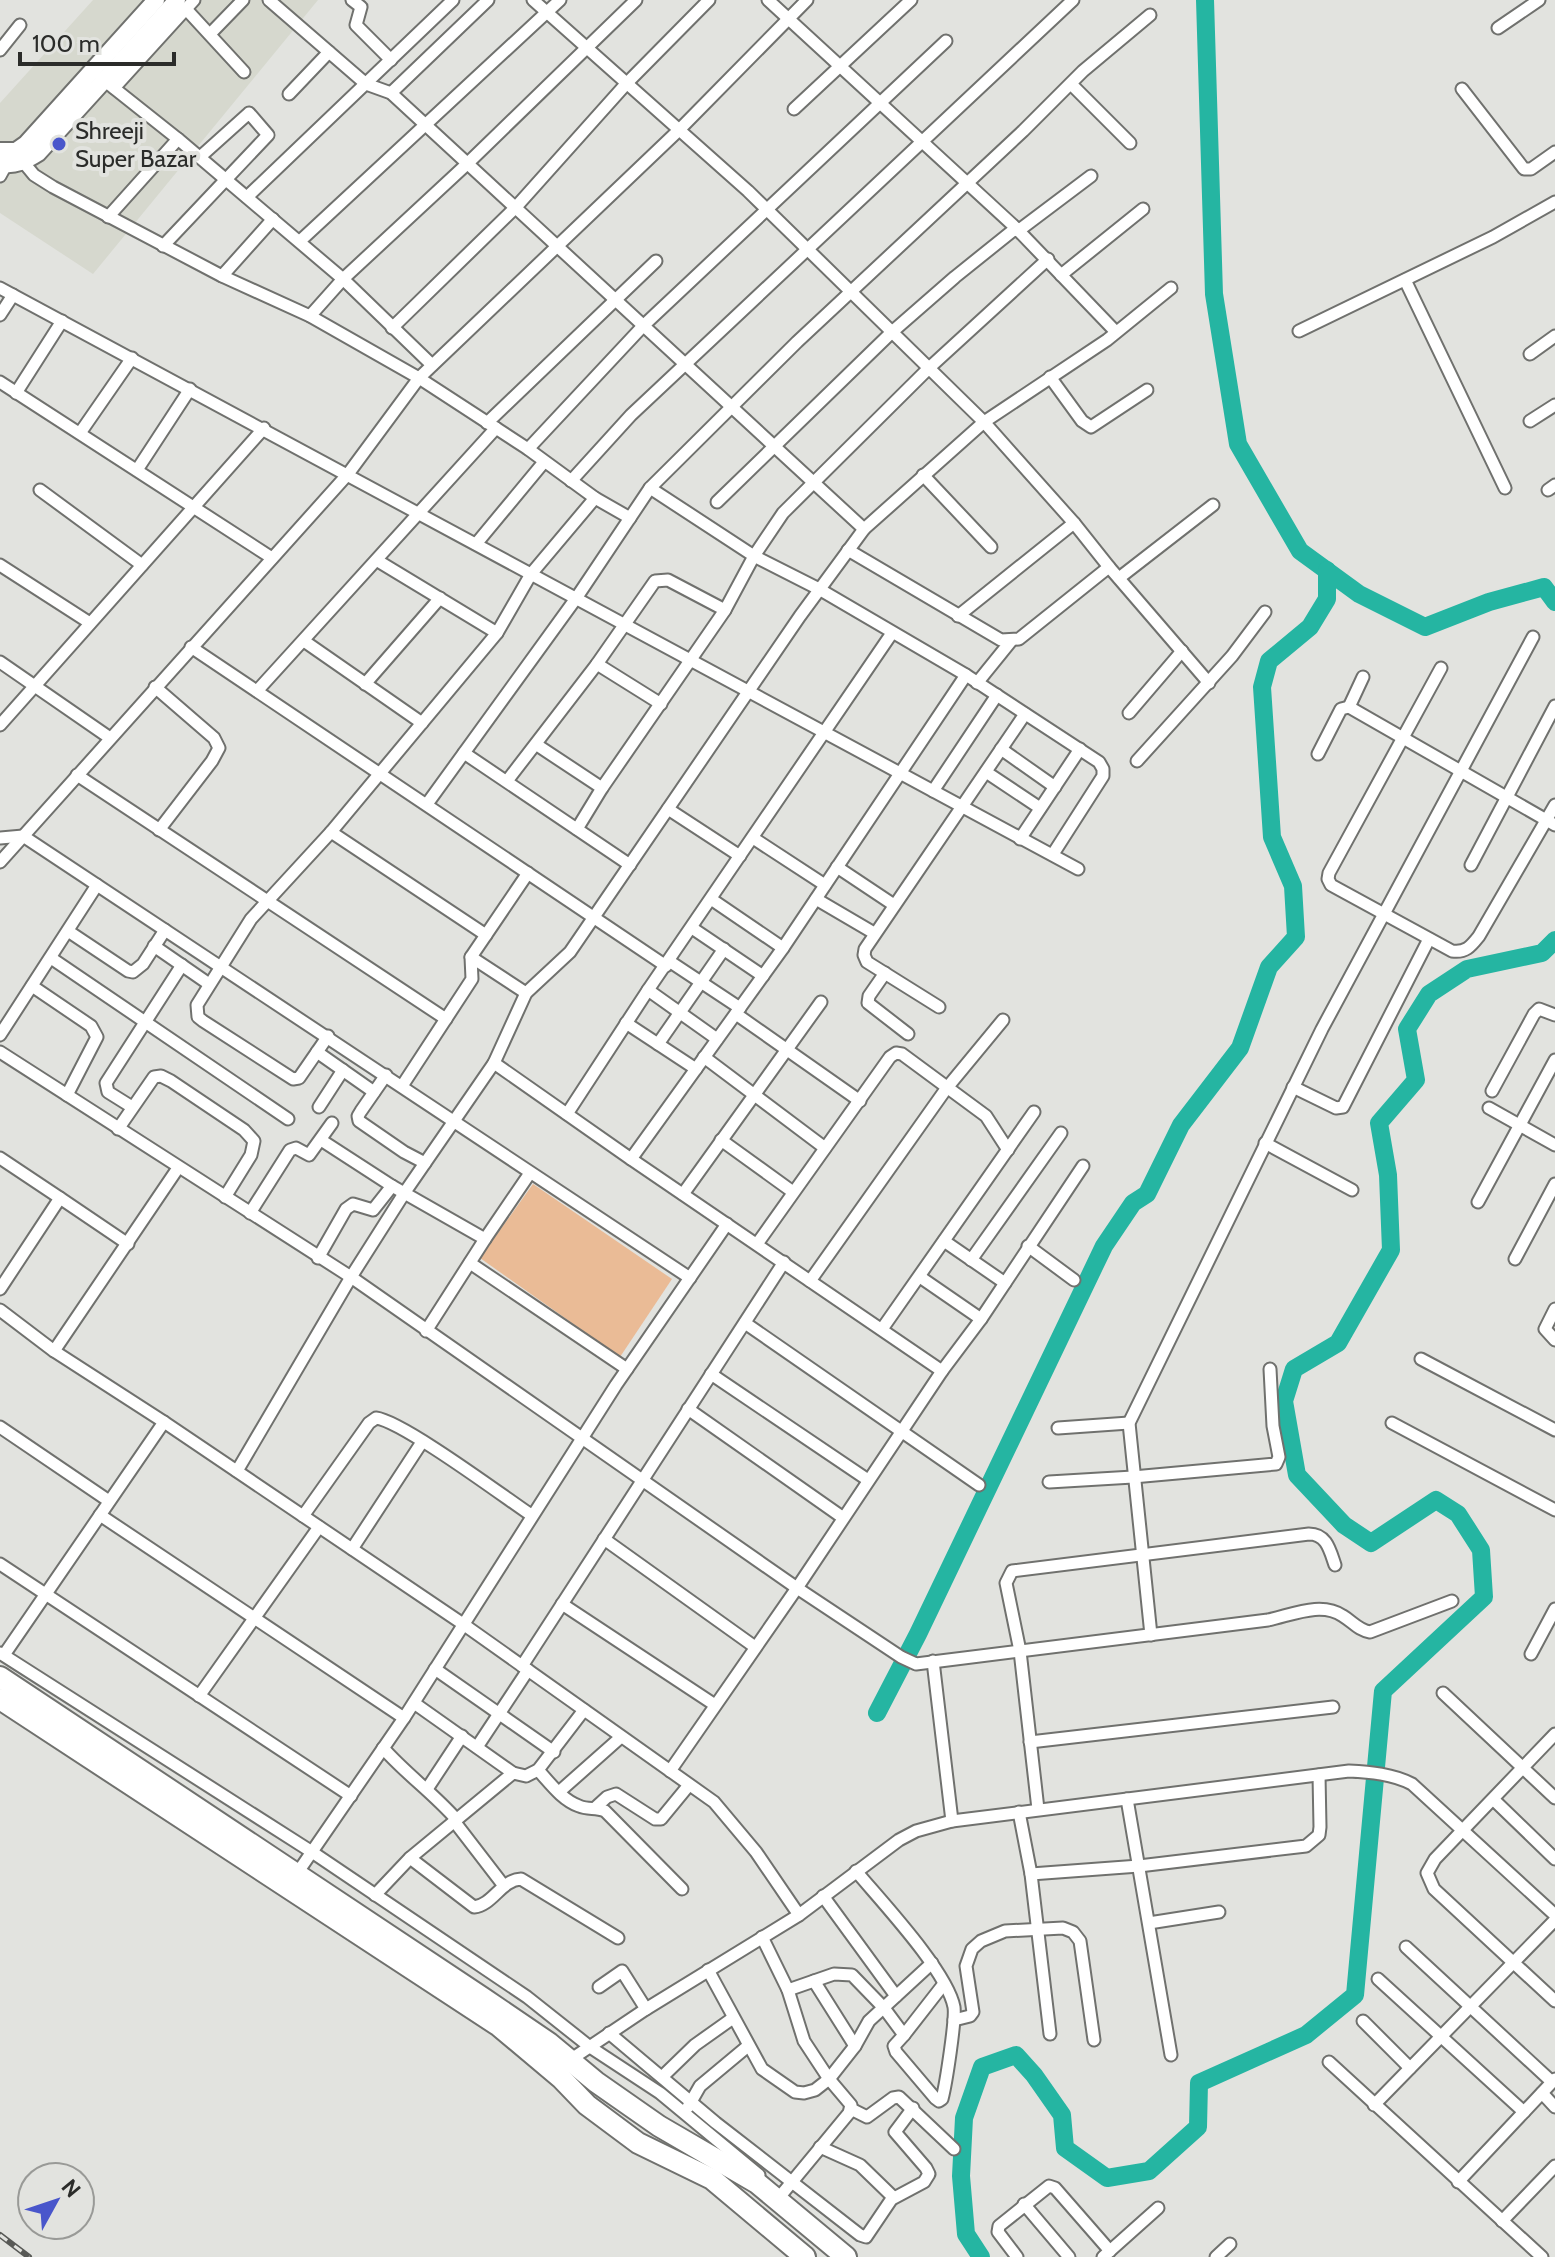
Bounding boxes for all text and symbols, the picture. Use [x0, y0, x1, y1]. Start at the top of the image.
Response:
scale bar [20, 16, 174, 66]
text: 100 m [32, 29, 100, 58]
place label: Shreeji Super Bazar [75, 116, 197, 173]
marker: Shreeji Super Bazar [50, 135, 68, 153]
north arrow [16, 2161, 96, 2241]
text: N [56, 2174, 86, 2203]

